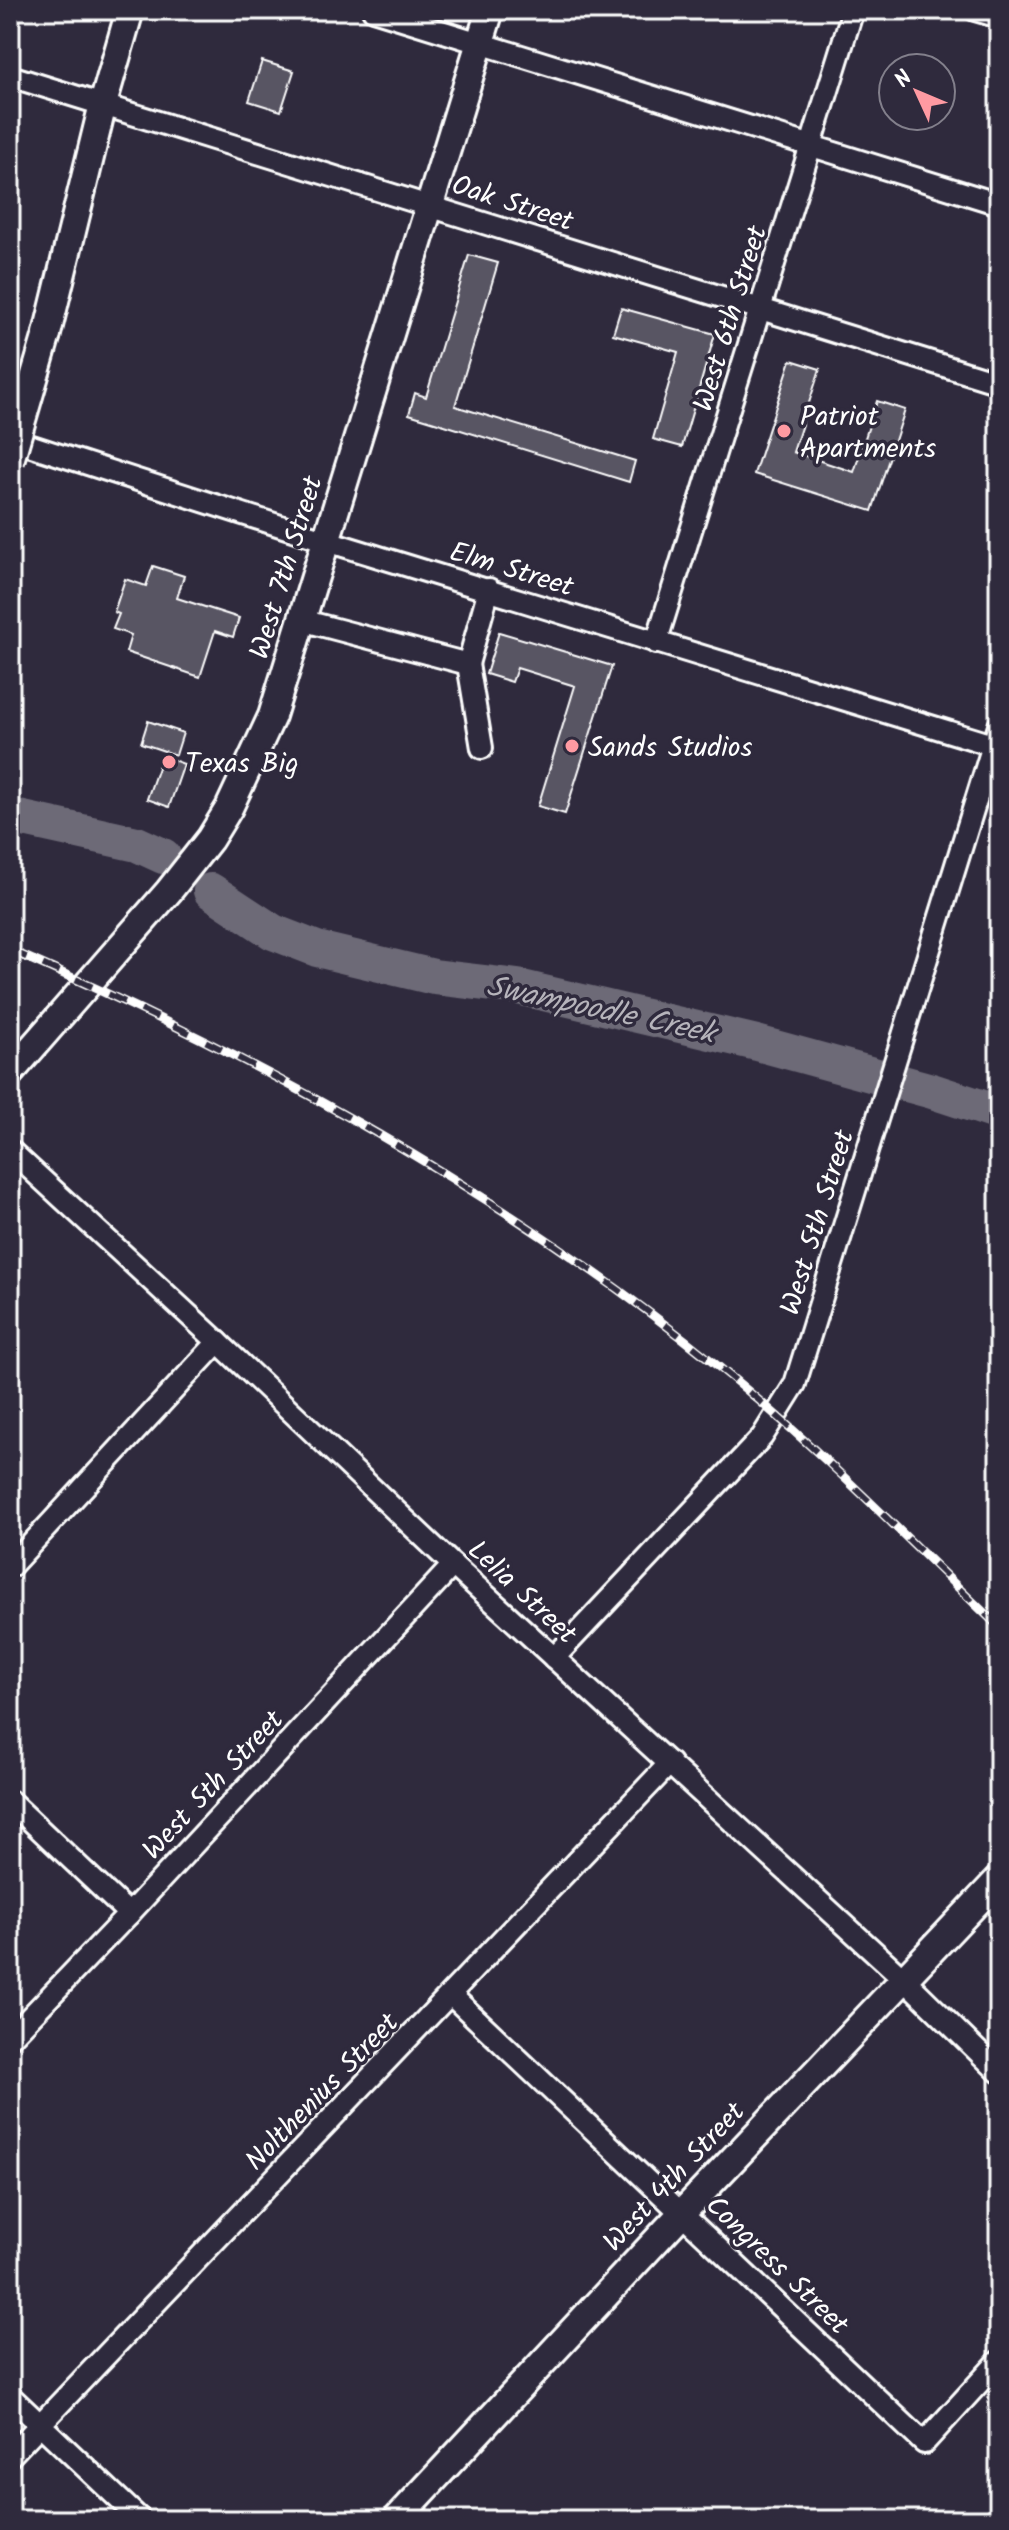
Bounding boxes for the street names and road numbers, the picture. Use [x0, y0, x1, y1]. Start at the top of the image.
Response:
street label: Oak Street [446, 164, 580, 246]
street label: West 6th Street [682, 219, 781, 417]
street label: West 7th Street [238, 469, 337, 665]
street label: Elm Street [444, 530, 580, 611]
street label: West 5th Street [769, 1123, 868, 1321]
street label: Lelia Street [456, 1530, 588, 1657]
street label: West 5th Street [132, 1699, 296, 1871]
street label: Nolthenius Street [235, 2002, 411, 2183]
street label: West 4th Street [593, 2091, 758, 2263]
street label: Congress Street [694, 2185, 859, 2347]

